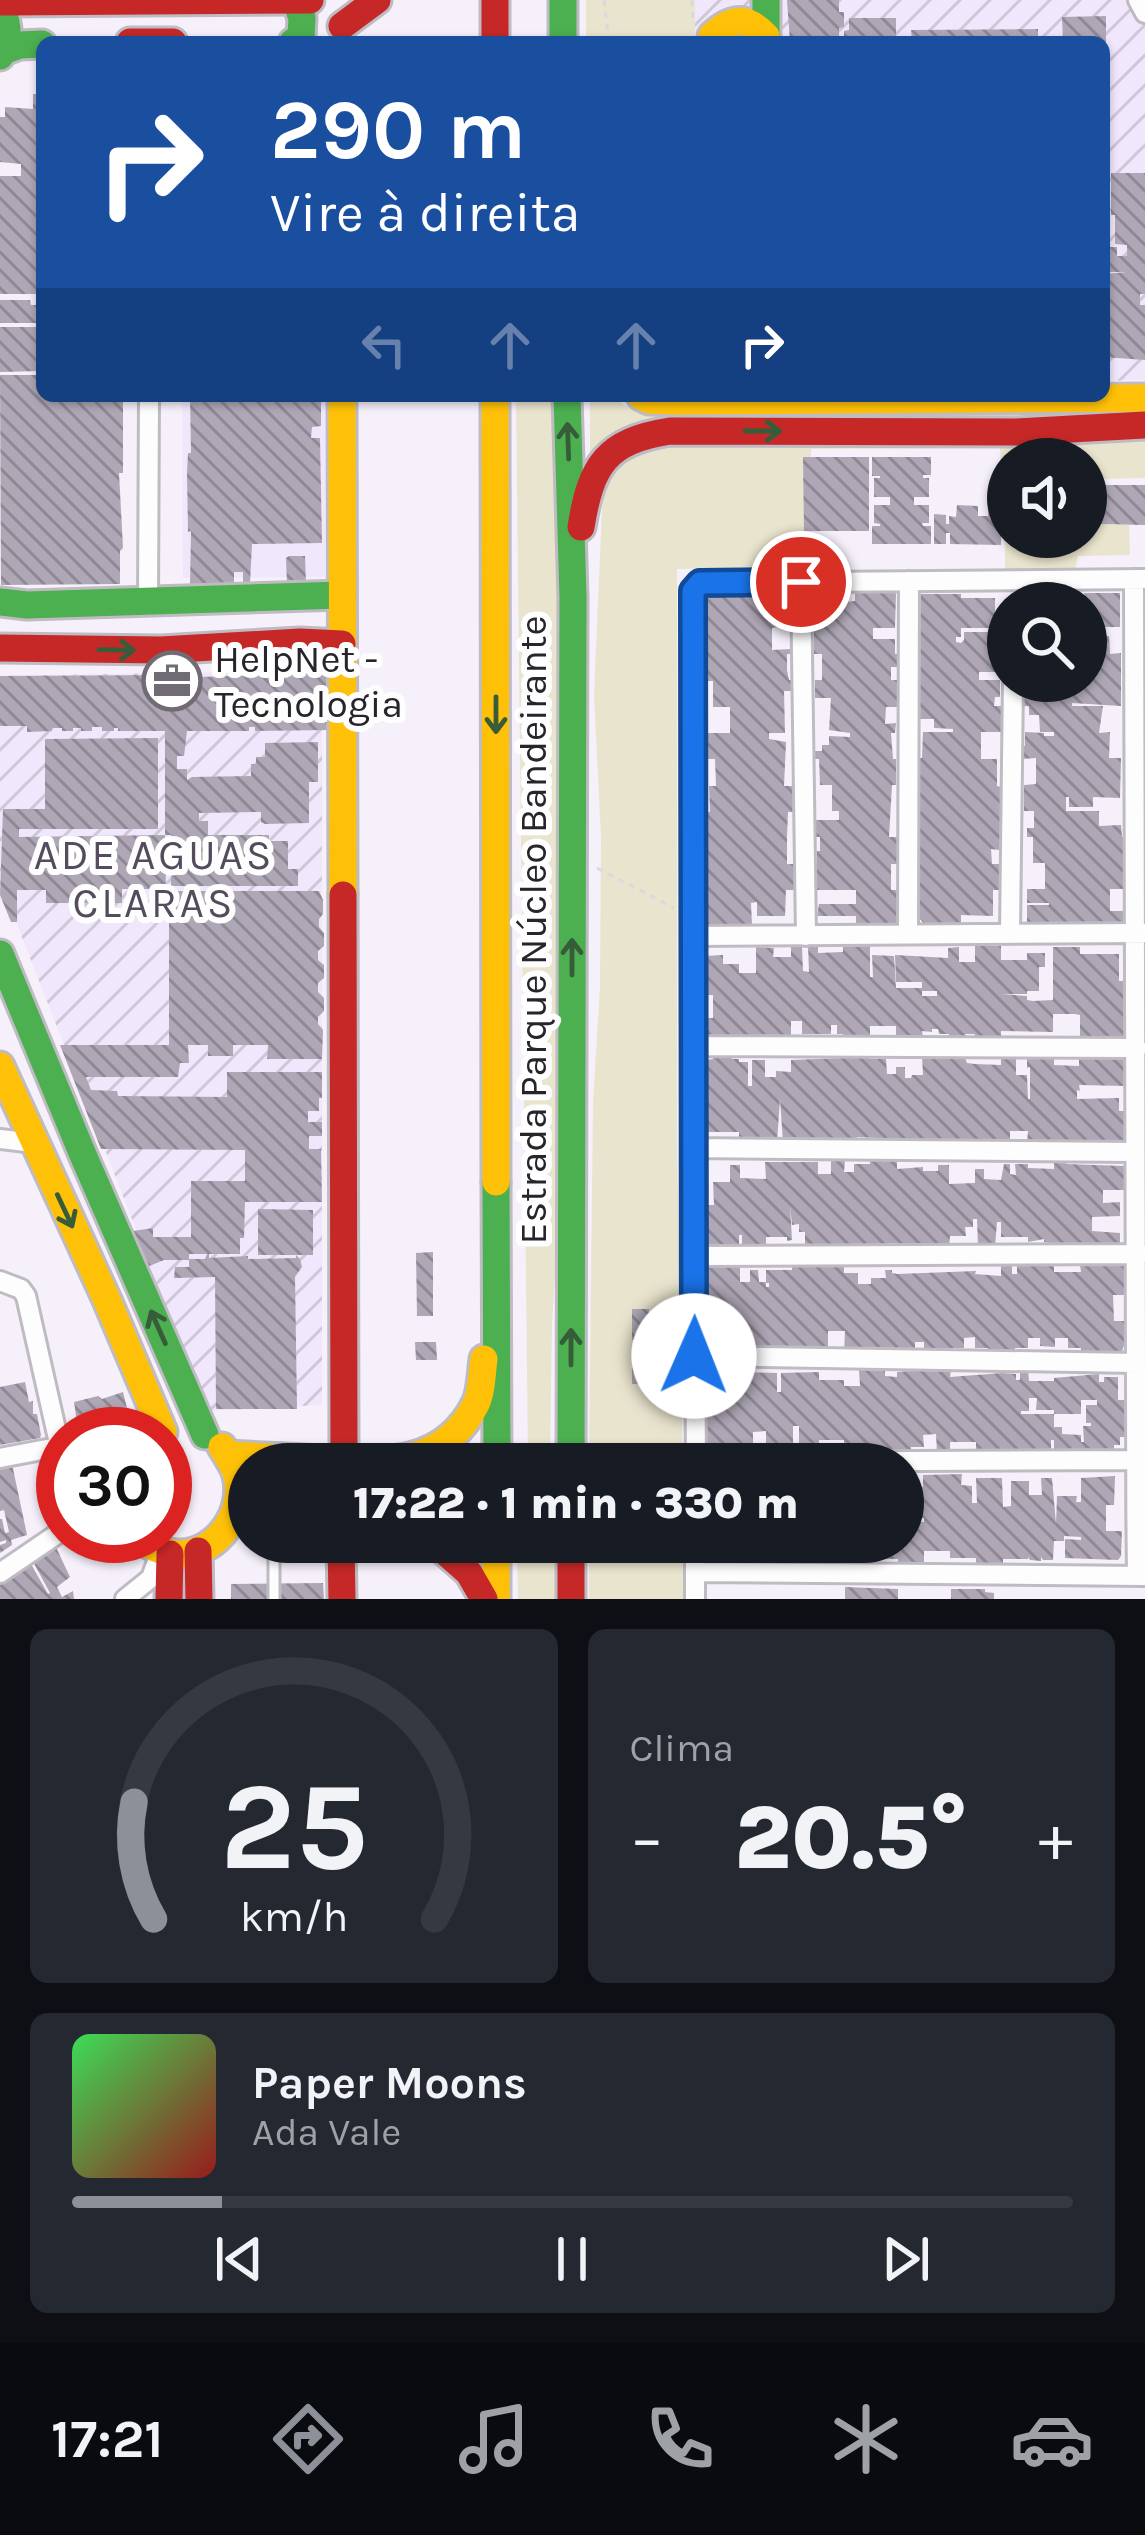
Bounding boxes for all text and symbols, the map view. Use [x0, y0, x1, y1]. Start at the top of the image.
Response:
text: 290 m [270, 81, 526, 179]
icon: right [72, 84, 228, 240]
text: Vire à direita [270, 181, 581, 245]
icon: left [351, 312, 417, 378]
icon: ahead [477, 312, 543, 378]
icon: ahead [603, 312, 669, 378]
icon: right [729, 312, 795, 378]
one-way arrow [743, 420, 782, 442]
one-way arrow [556, 422, 579, 461]
map controls [987, 438, 1107, 702]
button: sound [987, 438, 1107, 558]
pin [750, 531, 852, 633]
icon: arrive [768, 549, 834, 615]
button: search [987, 582, 1107, 702]
street label: Estrada Parque Núcleo Bandeirante [510, 615, 556, 1245]
place label: HelpNet - Tecnologia [214, 636, 403, 727]
one-way arrow [97, 638, 136, 661]
office icon: HelpNet - Tecnologia [141, 650, 203, 712]
one-way arrow [485, 695, 507, 734]
district label: ADE AGUAS CLARAS [34, 830, 274, 928]
one-way arrow [561, 938, 583, 977]
one-way arrow [55, 1192, 77, 1228]
position arrow [631, 1293, 757, 1419]
one-way arrow [146, 1310, 167, 1347]
one-way arrow [560, 1328, 582, 1367]
speed limit sign: 30 [36, 1407, 192, 1563]
text: 17:22 · 1 min · 330 m [353, 1477, 799, 1529]
text: Clima [630, 1725, 734, 1771]
text: 25 [220, 1754, 368, 1899]
text: 20.5° [734, 1785, 968, 1891]
text: − [630, 1799, 664, 1877]
text: + [1038, 1799, 1073, 1877]
text: km/h [239, 1892, 348, 1942]
text: Paper Moons [252, 2057, 527, 2109]
text: Ada Vale [252, 2109, 401, 2155]
icon: previous [206, 2226, 272, 2292]
icon: pause [539, 2226, 605, 2292]
icon: next [873, 2226, 939, 2292]
icon: directions [266, 2397, 350, 2481]
icon: music [452, 2397, 536, 2481]
icon: phone [638, 2397, 722, 2481]
icon: climate [824, 2397, 908, 2481]
icon: car [1010, 2397, 1094, 2481]
text: 17:21 [51, 2407, 164, 2471]

